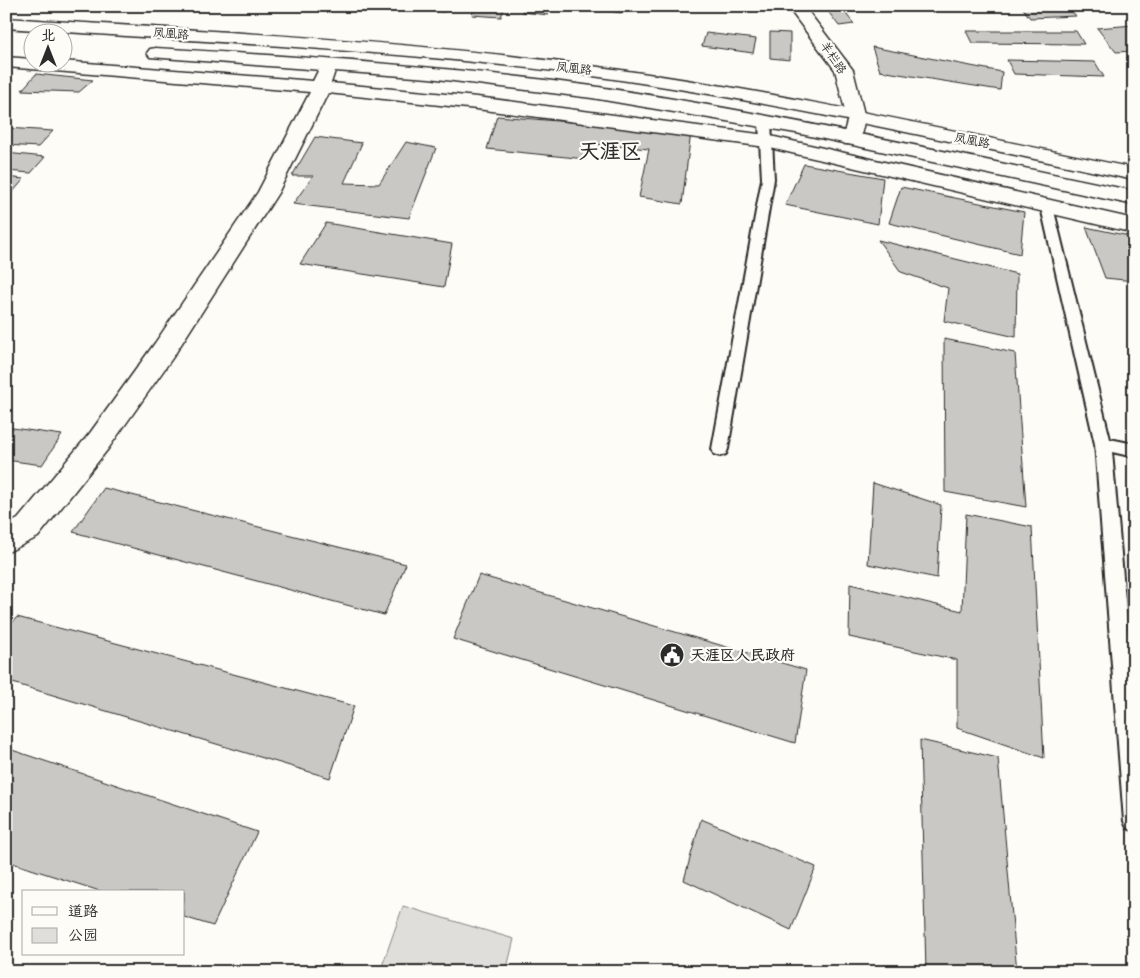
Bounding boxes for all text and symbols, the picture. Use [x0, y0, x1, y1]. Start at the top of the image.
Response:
north arrow [22, 22, 72, 72]
street label: 凤凰路 [152, 24, 190, 44]
text: 北 [41, 26, 55, 46]
street label: 羊栏路 [816, 38, 850, 78]
street label: 凤凰路 [555, 59, 593, 79]
street label: 凤凰路 [953, 129, 991, 153]
district label: 天涯区 [579, 137, 642, 166]
public building icon: 天涯区人民政府 [659, 642, 685, 668]
place label: 天涯区人民政府 [690, 645, 795, 666]
legend [22, 890, 185, 956]
text: 道路 [68, 901, 98, 922]
text: 公园 [68, 925, 98, 946]

